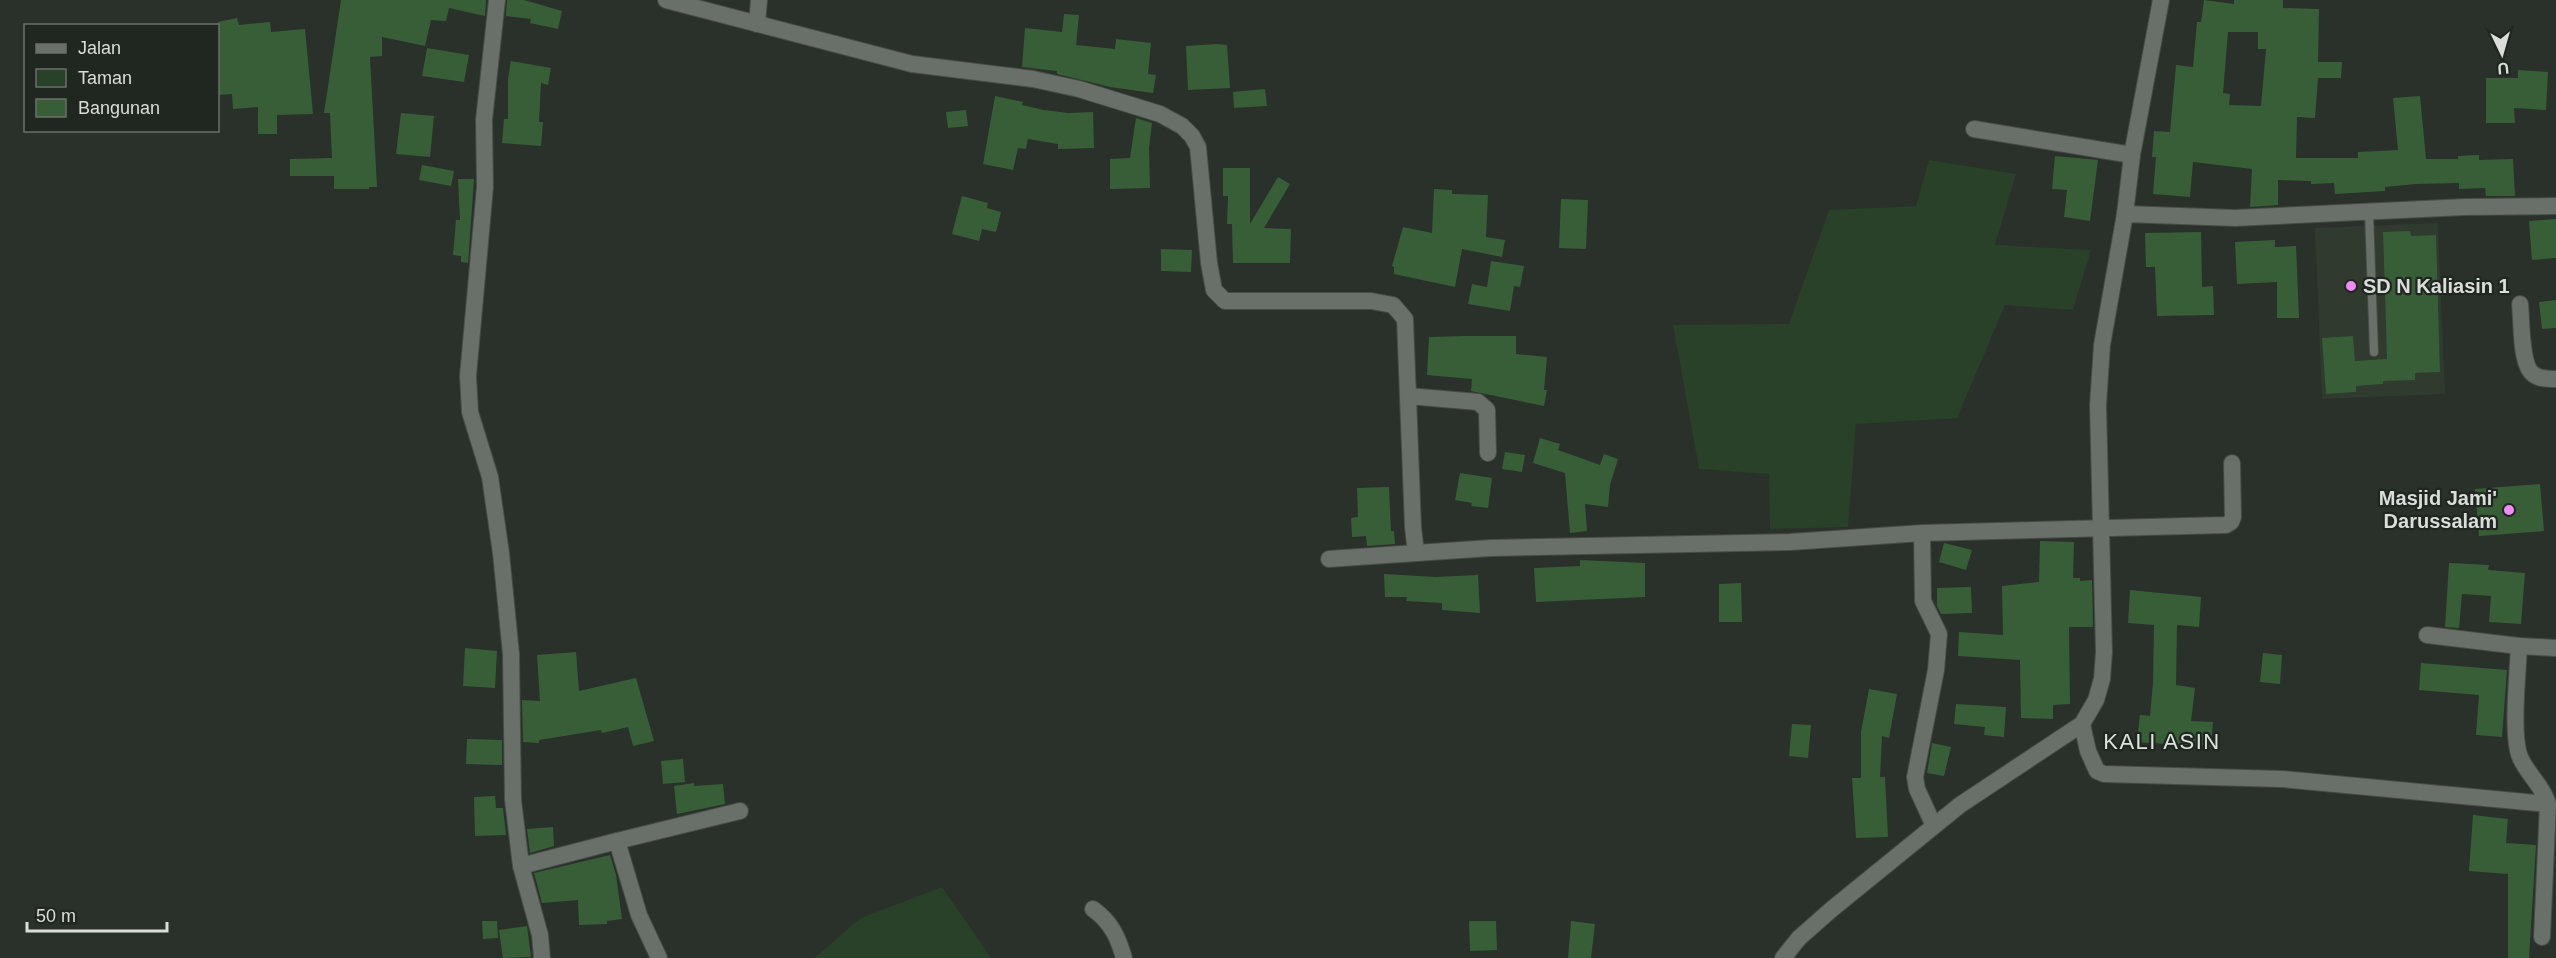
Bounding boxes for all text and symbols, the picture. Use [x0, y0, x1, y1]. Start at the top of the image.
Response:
legend [24, 24, 219, 132]
north arrow [2472, 24, 2532, 84]
text: Jalan [78, 38, 121, 58]
text: U [2497, 59, 2510, 77]
text: Taman [78, 68, 132, 88]
text: Bangunan [78, 98, 160, 118]
place label: SD N Kaliasin 1 [2363, 275, 2510, 297]
marker: SD N Kaliasin 1 [2344, 279, 2358, 293]
place label: Masjid Jami' Darussalam [2379, 487, 2497, 532]
marker: Masjid Jami' Darussalam [2502, 503, 2516, 517]
district label: KALI ASIN [2103, 729, 2221, 754]
scale bar [27, 895, 166, 933]
text: 50 m [36, 906, 76, 926]

